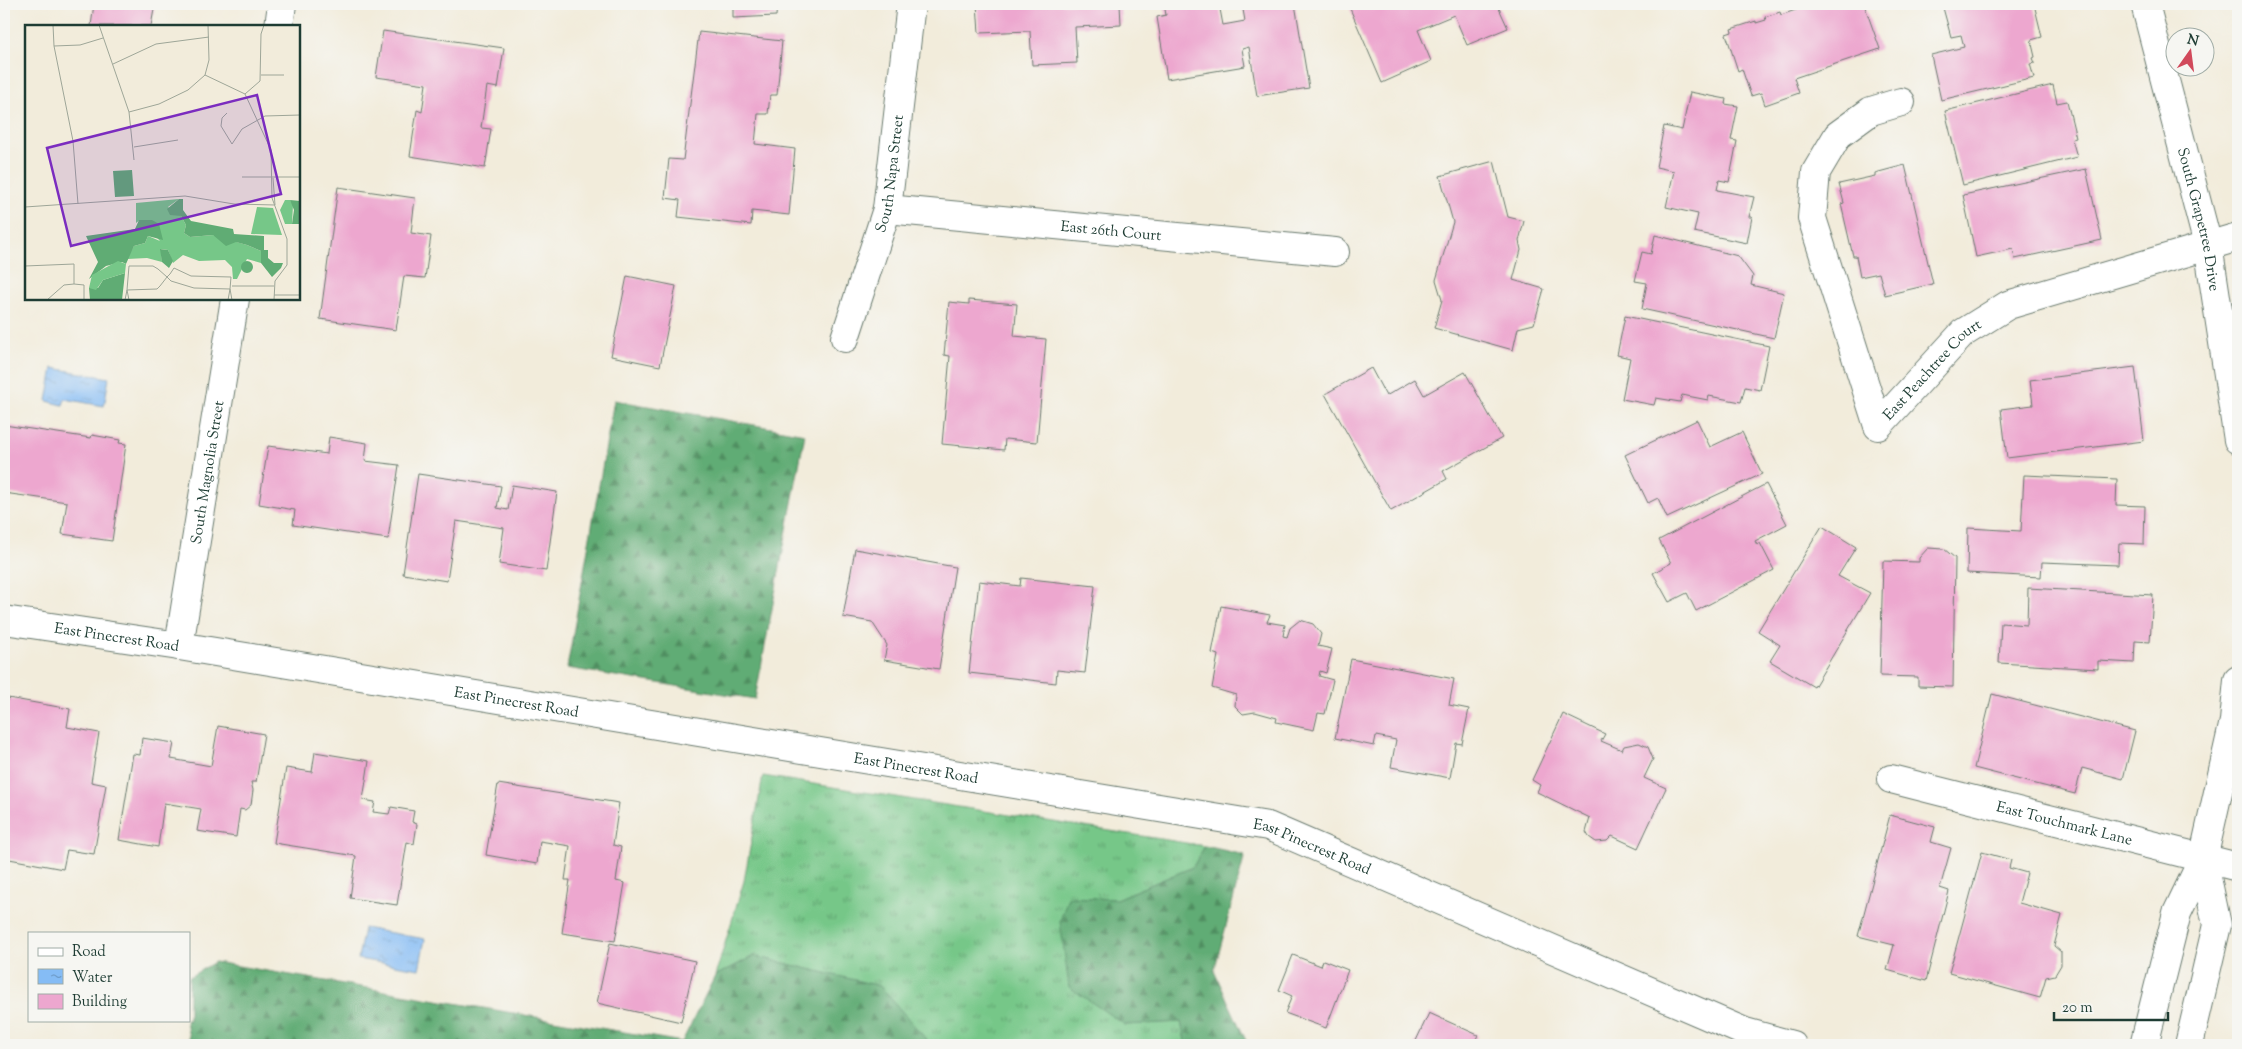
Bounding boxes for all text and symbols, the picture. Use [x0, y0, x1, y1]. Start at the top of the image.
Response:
inset map [25, 25, 300, 300]
north arrow [2164, 28, 2214, 78]
text: N [2185, 30, 2201, 52]
street label: South Napa Street [871, 114, 910, 236]
street label: South Grapetree Drive [2171, 145, 2224, 293]
street label: East 26th Court [1059, 217, 1162, 247]
street label: East Peachtree Court [1879, 315, 1986, 426]
street label: South Magnolia Street [187, 399, 230, 546]
street label: East Pinecrest Road [53, 619, 181, 658]
street label: East Pinecrest Road [452, 683, 581, 724]
street label: East Pinecrest Road [852, 749, 980, 790]
street label: East Touchmark Lane [1994, 797, 2134, 852]
street label: East Pinecrest Road [1252, 815, 1374, 881]
legend [28, 932, 190, 1022]
text: Road [72, 942, 106, 963]
text: Water [72, 968, 113, 989]
scale bar [2054, 989, 2168, 1021]
text: Building [72, 992, 127, 1013]
text: 20 m [2062, 998, 2093, 1019]

